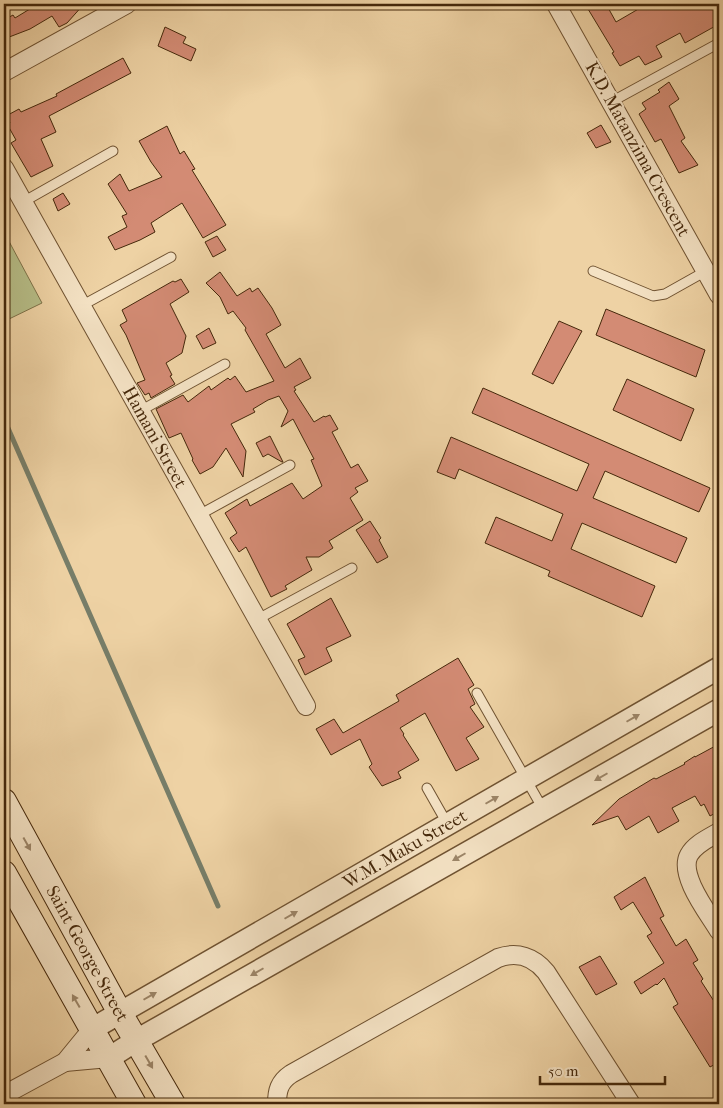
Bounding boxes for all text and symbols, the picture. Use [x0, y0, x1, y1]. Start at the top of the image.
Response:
street label: K.D. Matanzima Crescent [581, 58, 695, 241]
street label: Hamani Street [118, 383, 191, 492]
one-way arrow [626, 714, 640, 723]
one-way arrow [593, 773, 608, 781]
one-way arrow [486, 795, 499, 804]
street label: W.M. Maku Street [339, 805, 471, 894]
one-way arrow [23, 837, 31, 851]
one-way arrow [452, 853, 467, 861]
street label: Saint George Street [41, 882, 133, 1026]
one-way arrow [284, 911, 297, 920]
one-way arrow [250, 968, 265, 976]
one-way arrow [143, 992, 156, 1001]
one-way arrow [72, 993, 80, 1008]
scale bar [540, 1053, 666, 1085]
one-way arrow [145, 1056, 154, 1069]
text: 50 m [548, 1062, 579, 1080]

